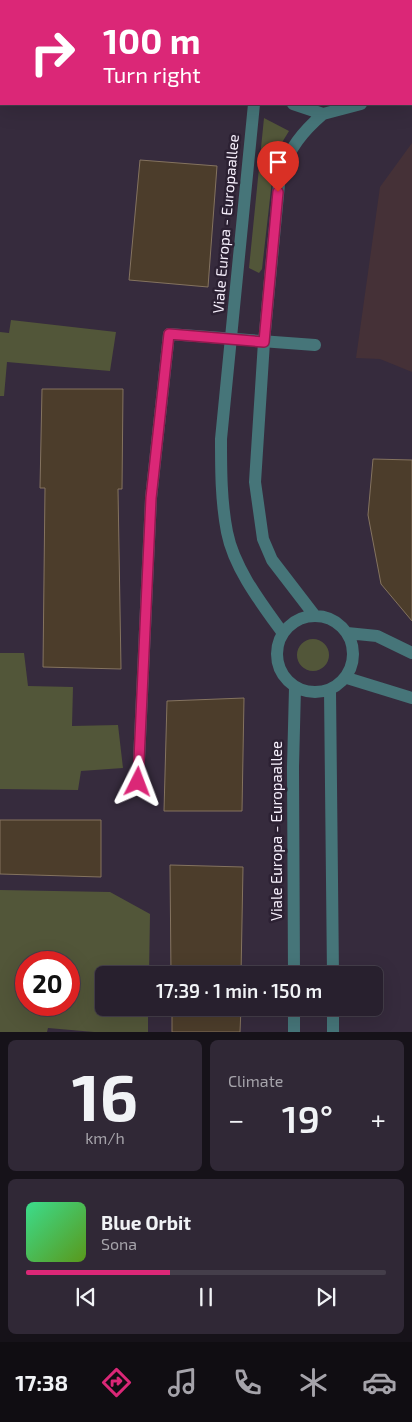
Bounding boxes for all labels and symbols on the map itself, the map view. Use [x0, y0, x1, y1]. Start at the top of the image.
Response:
street label: Viale Europa - Europaallee [208, 133, 242, 314]
pin [257, 141, 299, 192]
street label: Viale Europa - Europaallee [267, 741, 285, 921]
position arrow [111, 755, 163, 807]
speed limit sign: 20 [15, 951, 80, 1016]

